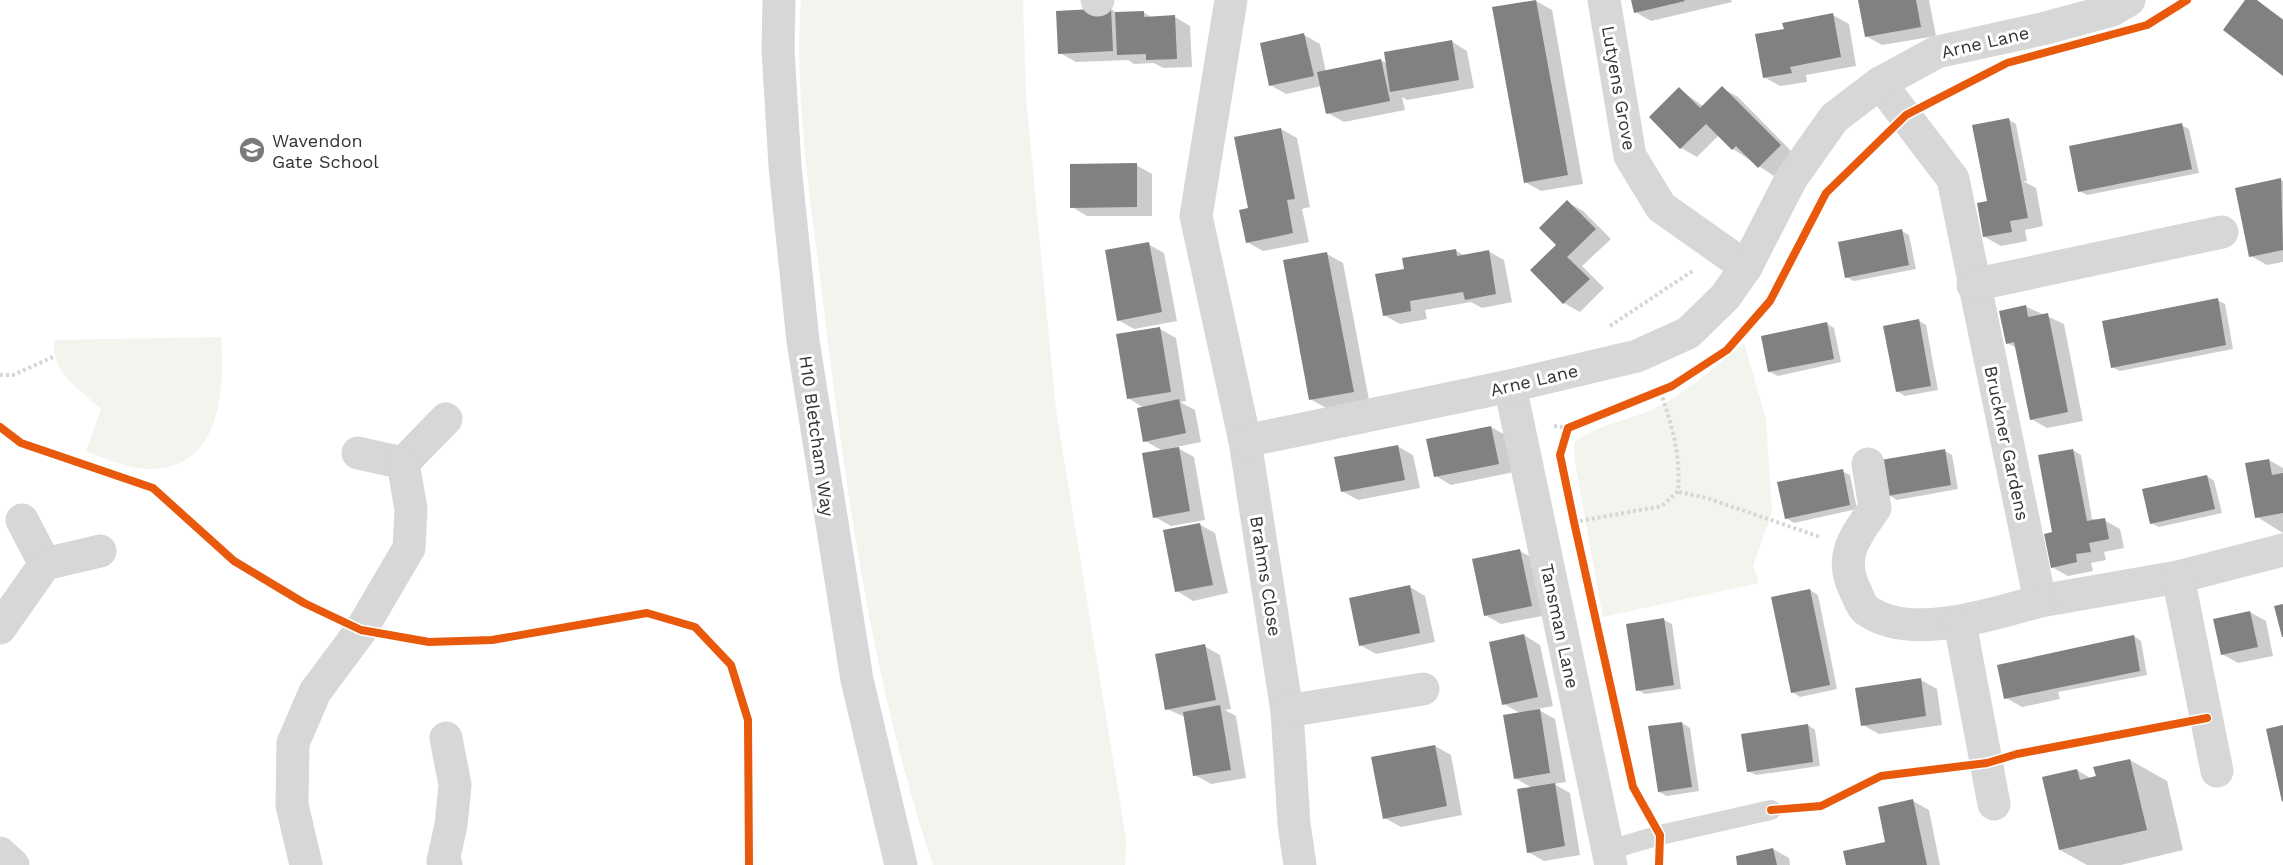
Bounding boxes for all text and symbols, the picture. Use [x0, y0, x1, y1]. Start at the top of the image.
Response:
street label: Arne Lane [1939, 22, 2031, 62]
street label: Lutyens Grove [1598, 24, 1640, 152]
place label: Wavendon Gate School [272, 130, 379, 172]
school or university icon: Wavendon Gate School [237, 135, 267, 165]
street label: H10 Bletcham Way [795, 354, 839, 519]
street label: Arne Lane [1488, 360, 1580, 400]
street label: Bruckner Gardens [1980, 364, 2034, 522]
street label: Brahms Close [1246, 514, 1286, 638]
street label: Tansman Lane [1537, 562, 1583, 690]

